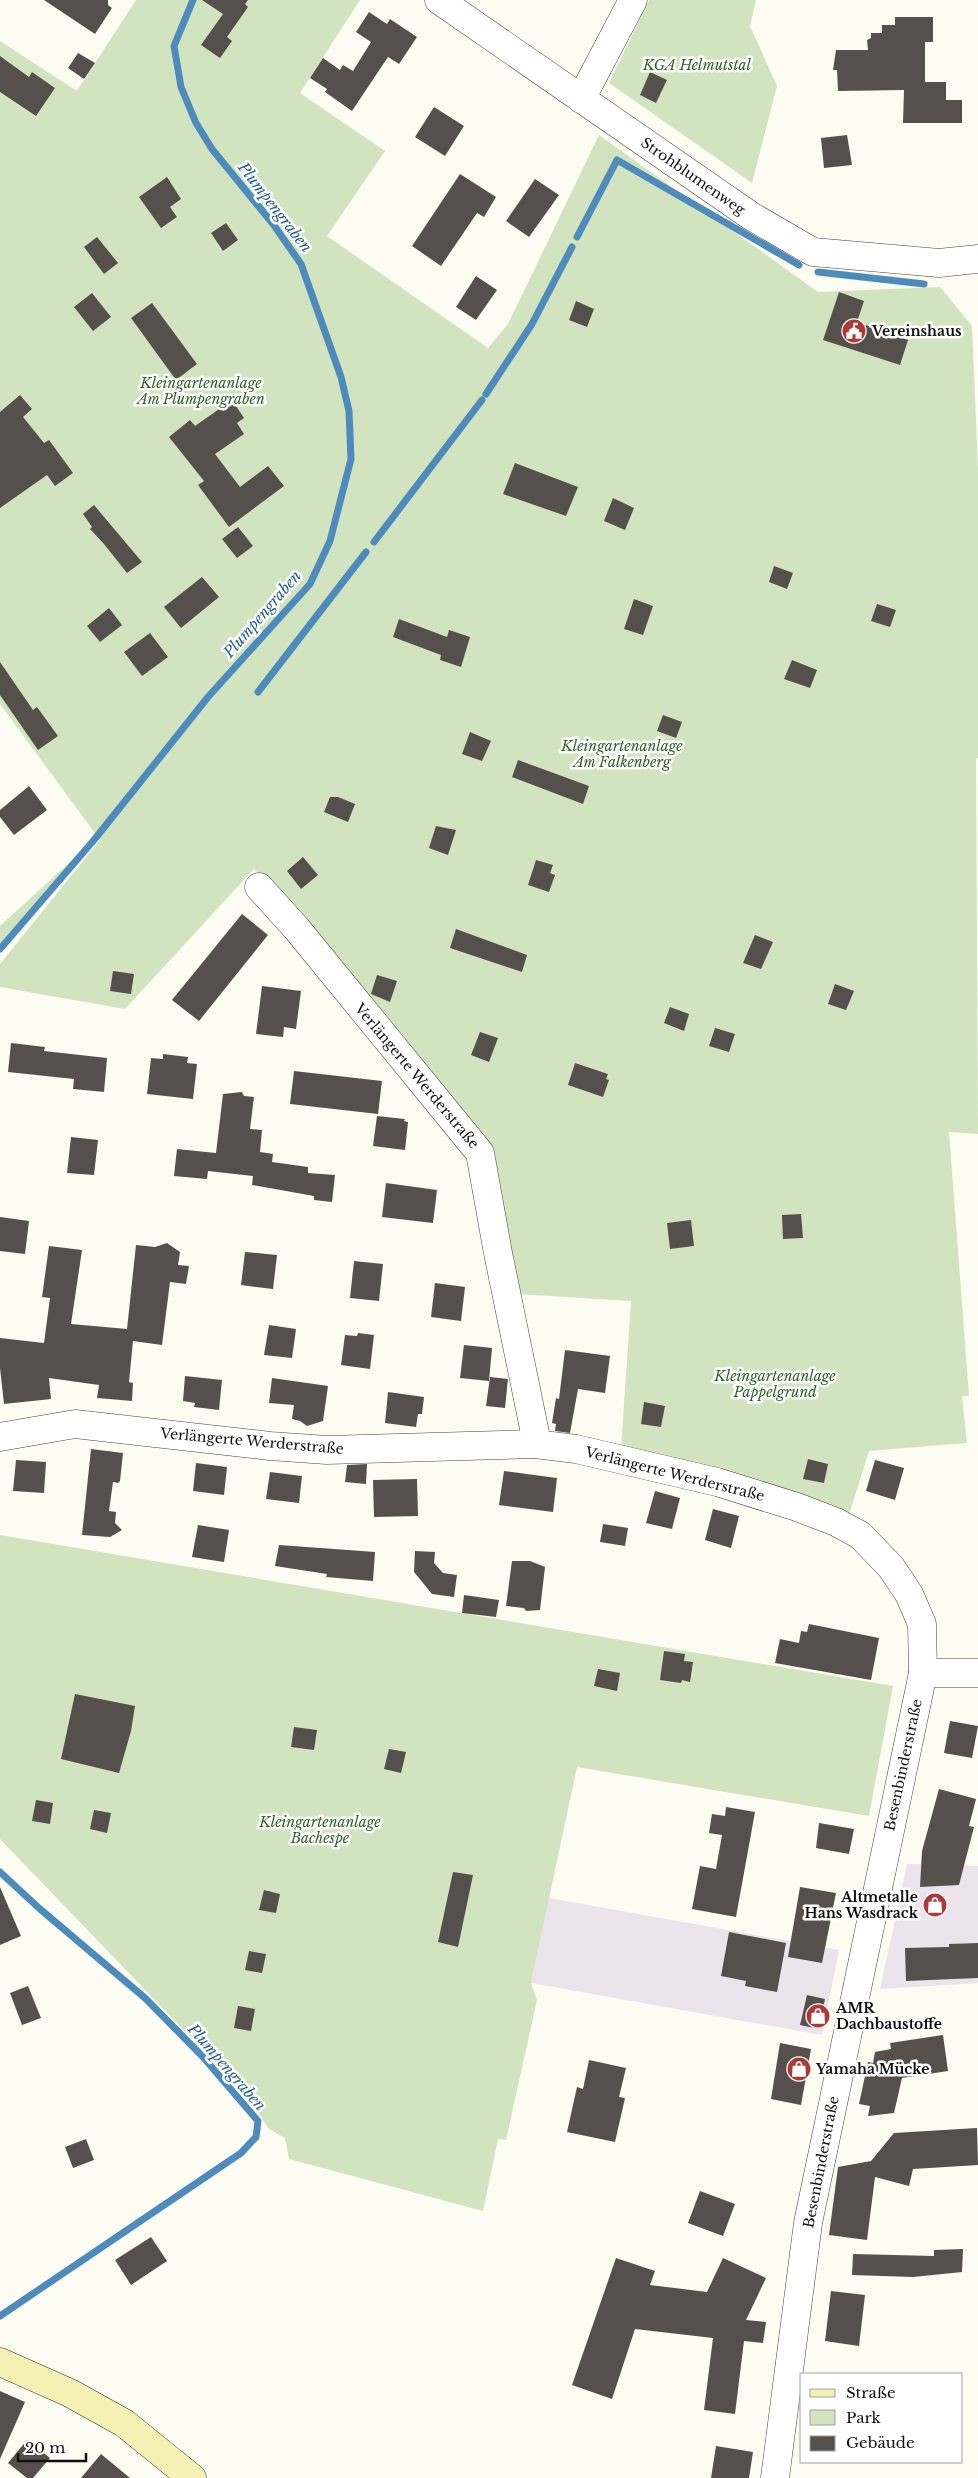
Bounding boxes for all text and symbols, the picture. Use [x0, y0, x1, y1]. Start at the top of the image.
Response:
park label: KGA Helmutstal [642, 56, 752, 74]
street label: Strohblumenweg [637, 133, 749, 219]
water label: Plumpengraben [233, 157, 316, 256]
public building icon: Vereinshaus [841, 318, 867, 344]
place label: Vereinshaus [871, 322, 962, 340]
park label: Kleingartenanlage Am Plumpengraben [135, 374, 265, 408]
water label: Plumpengraben [218, 567, 305, 662]
park label: Kleingartenanlage Am Falkenberg [560, 737, 683, 771]
street label: Verlängerte Werderstraße [350, 999, 483, 1152]
park label: Kleingartenanlage Pappelgrund [713, 1367, 836, 1401]
street label: Verlängerte Werderstraße [159, 1424, 344, 1458]
street label: Verlängerte Werderstraße [583, 1443, 766, 1505]
street label: Besenbinderstraße [880, 1698, 926, 1832]
park label: Kleingartenanlage Bachespe [258, 1813, 381, 1847]
place label: Altmetalle Hans Wasdrack [804, 1888, 919, 1922]
shop icon: Altmetalle Hans Wasdrack [922, 1892, 948, 1918]
place label: AMR Dachbaustoffe [835, 1999, 942, 2033]
shop icon: AMR Dachbaustoffe [805, 2003, 831, 2029]
water label: Plumpengraben [183, 2019, 270, 2114]
shop icon: Yamaha Mücke [786, 2056, 812, 2082]
place label: Yamaha Mücke [815, 2060, 929, 2078]
street label: Besenbinderstraße [799, 2094, 843, 2230]
legend [800, 2373, 963, 2463]
text: Straße [846, 2383, 896, 2402]
text: Park [846, 2408, 882, 2427]
scale bar [18, 2430, 85, 2462]
text: Gebäude [846, 2433, 915, 2452]
text: 20 m [25, 2438, 65, 2457]

